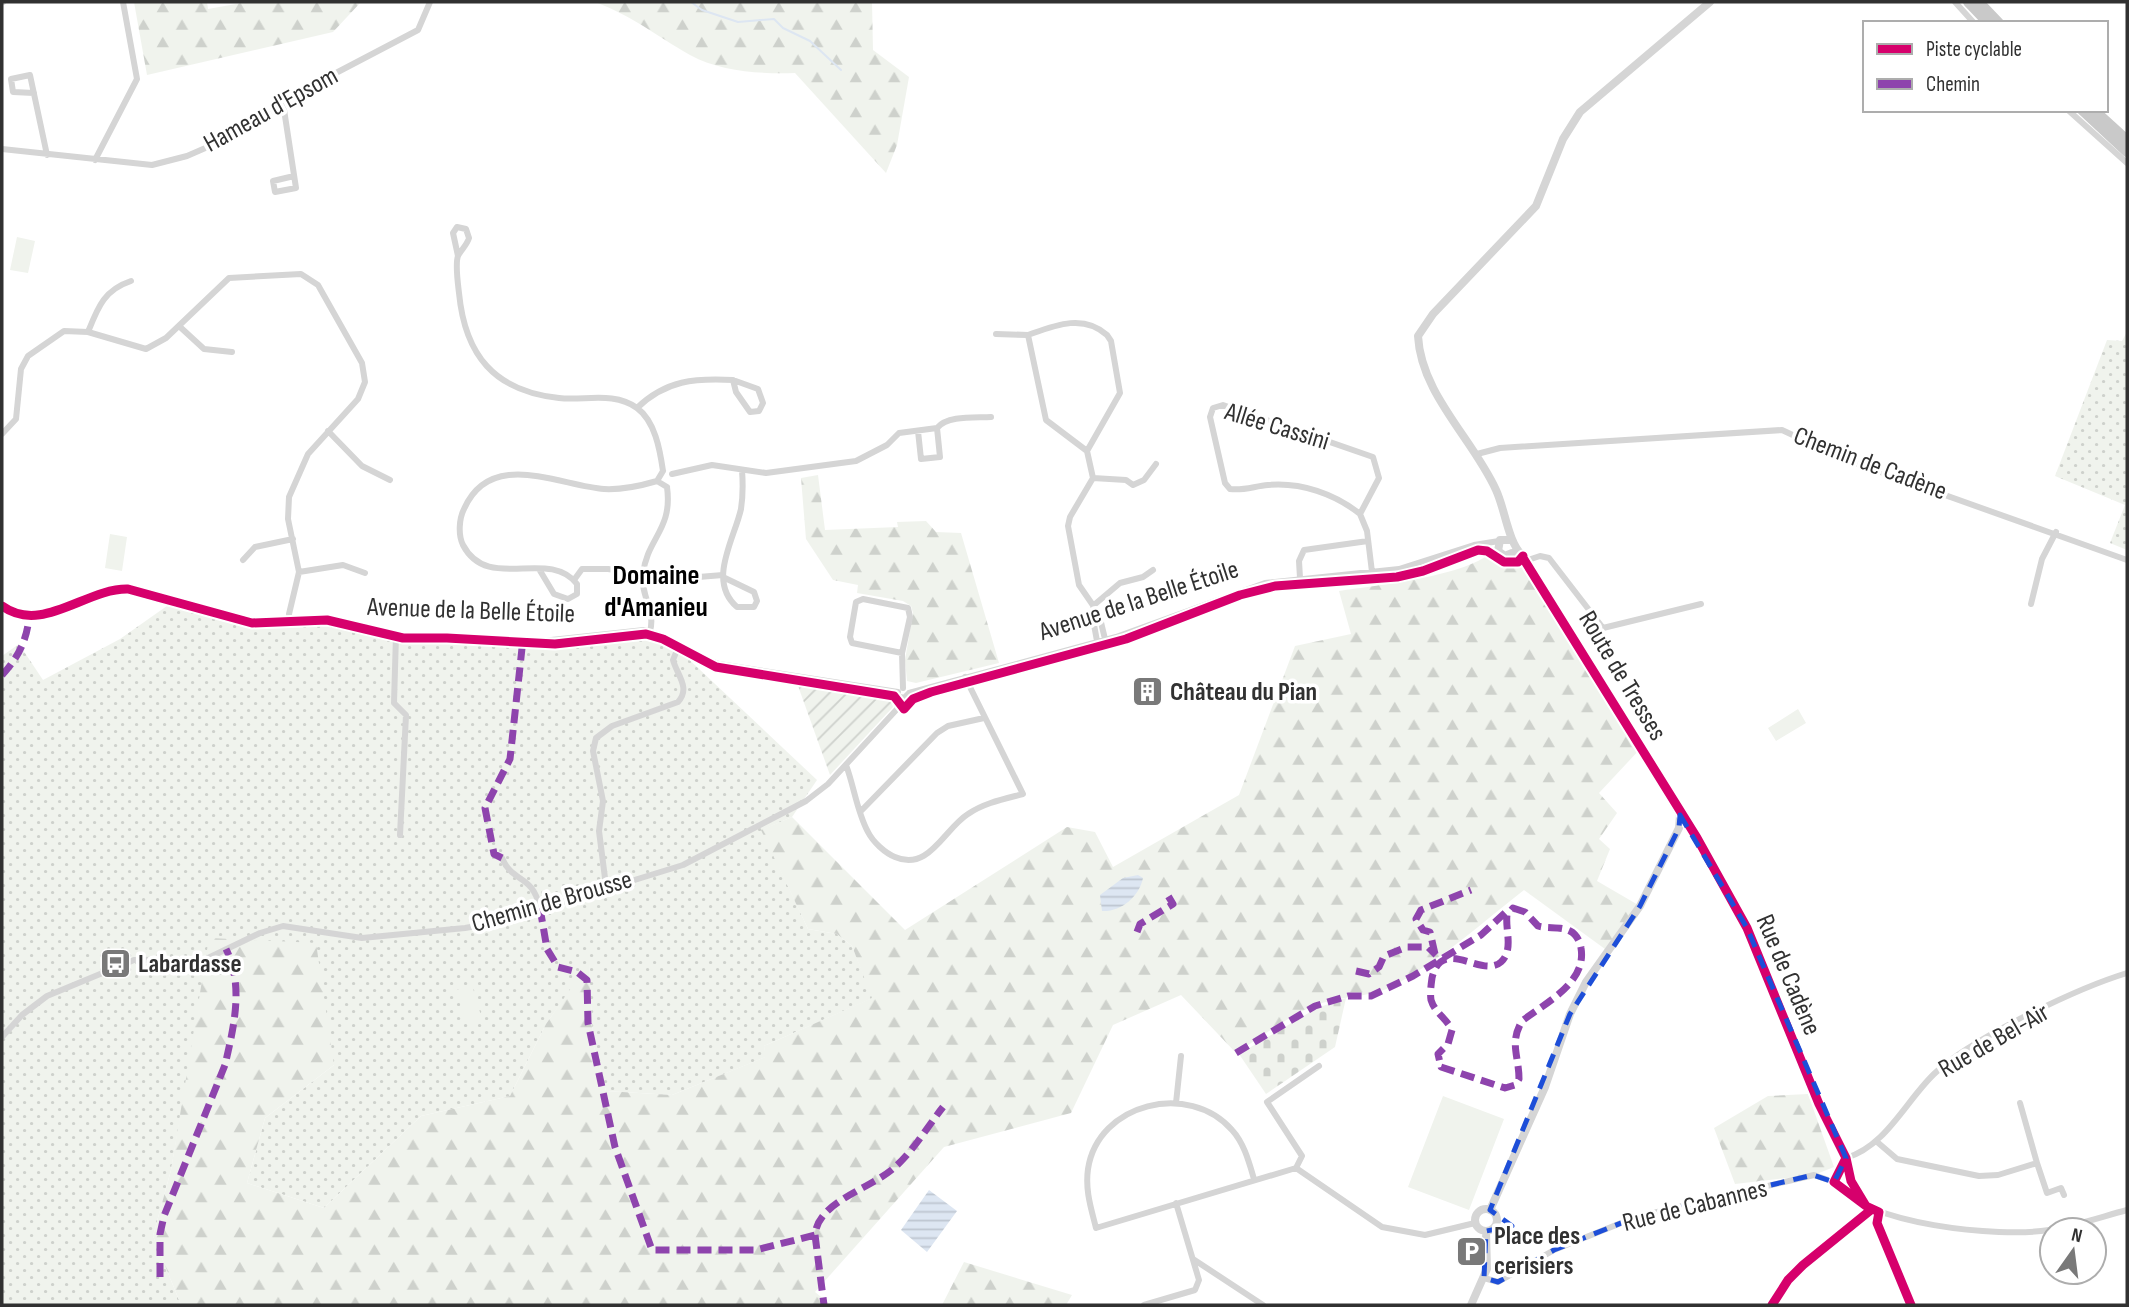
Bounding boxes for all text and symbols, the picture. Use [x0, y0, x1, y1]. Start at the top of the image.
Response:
legend [1863, 21, 2108, 112]
text: Piste cyclable [1926, 37, 2022, 62]
street label: Hameau d'Epsom [199, 60, 343, 160]
text: Chemin [1926, 72, 1980, 97]
street label: Allée Cassini [1220, 396, 1333, 458]
street label: Chemin de Cadène [1789, 421, 1951, 507]
street label: Avenue de la Belle Étoile [1034, 554, 1243, 648]
district label: Domaine d'Amanieu [604, 559, 708, 624]
street label: Avenue de la Belle Étoile [366, 592, 575, 630]
street label: Route de Tresses [1571, 606, 1673, 746]
building icon: Château du Pian [1130, 675, 1164, 709]
place label: Château du Pian [1170, 677, 1317, 708]
street label: Chemin de Brousse [468, 864, 636, 940]
street label: Rue de Cadène [1749, 910, 1827, 1040]
bus stop icon: Labardasse [98, 947, 132, 981]
place label: Labardasse [138, 949, 242, 980]
street label: Rue de Bel-Air [1933, 997, 2055, 1085]
street label: Rue de Cabannes [1620, 1173, 1770, 1239]
north arrow [2038, 1216, 2108, 1286]
place label: Place des cerisiers [1494, 1221, 1580, 1282]
text: N [2069, 1224, 2084, 1248]
parking icon: Place des cerisiers [1454, 1234, 1488, 1268]

